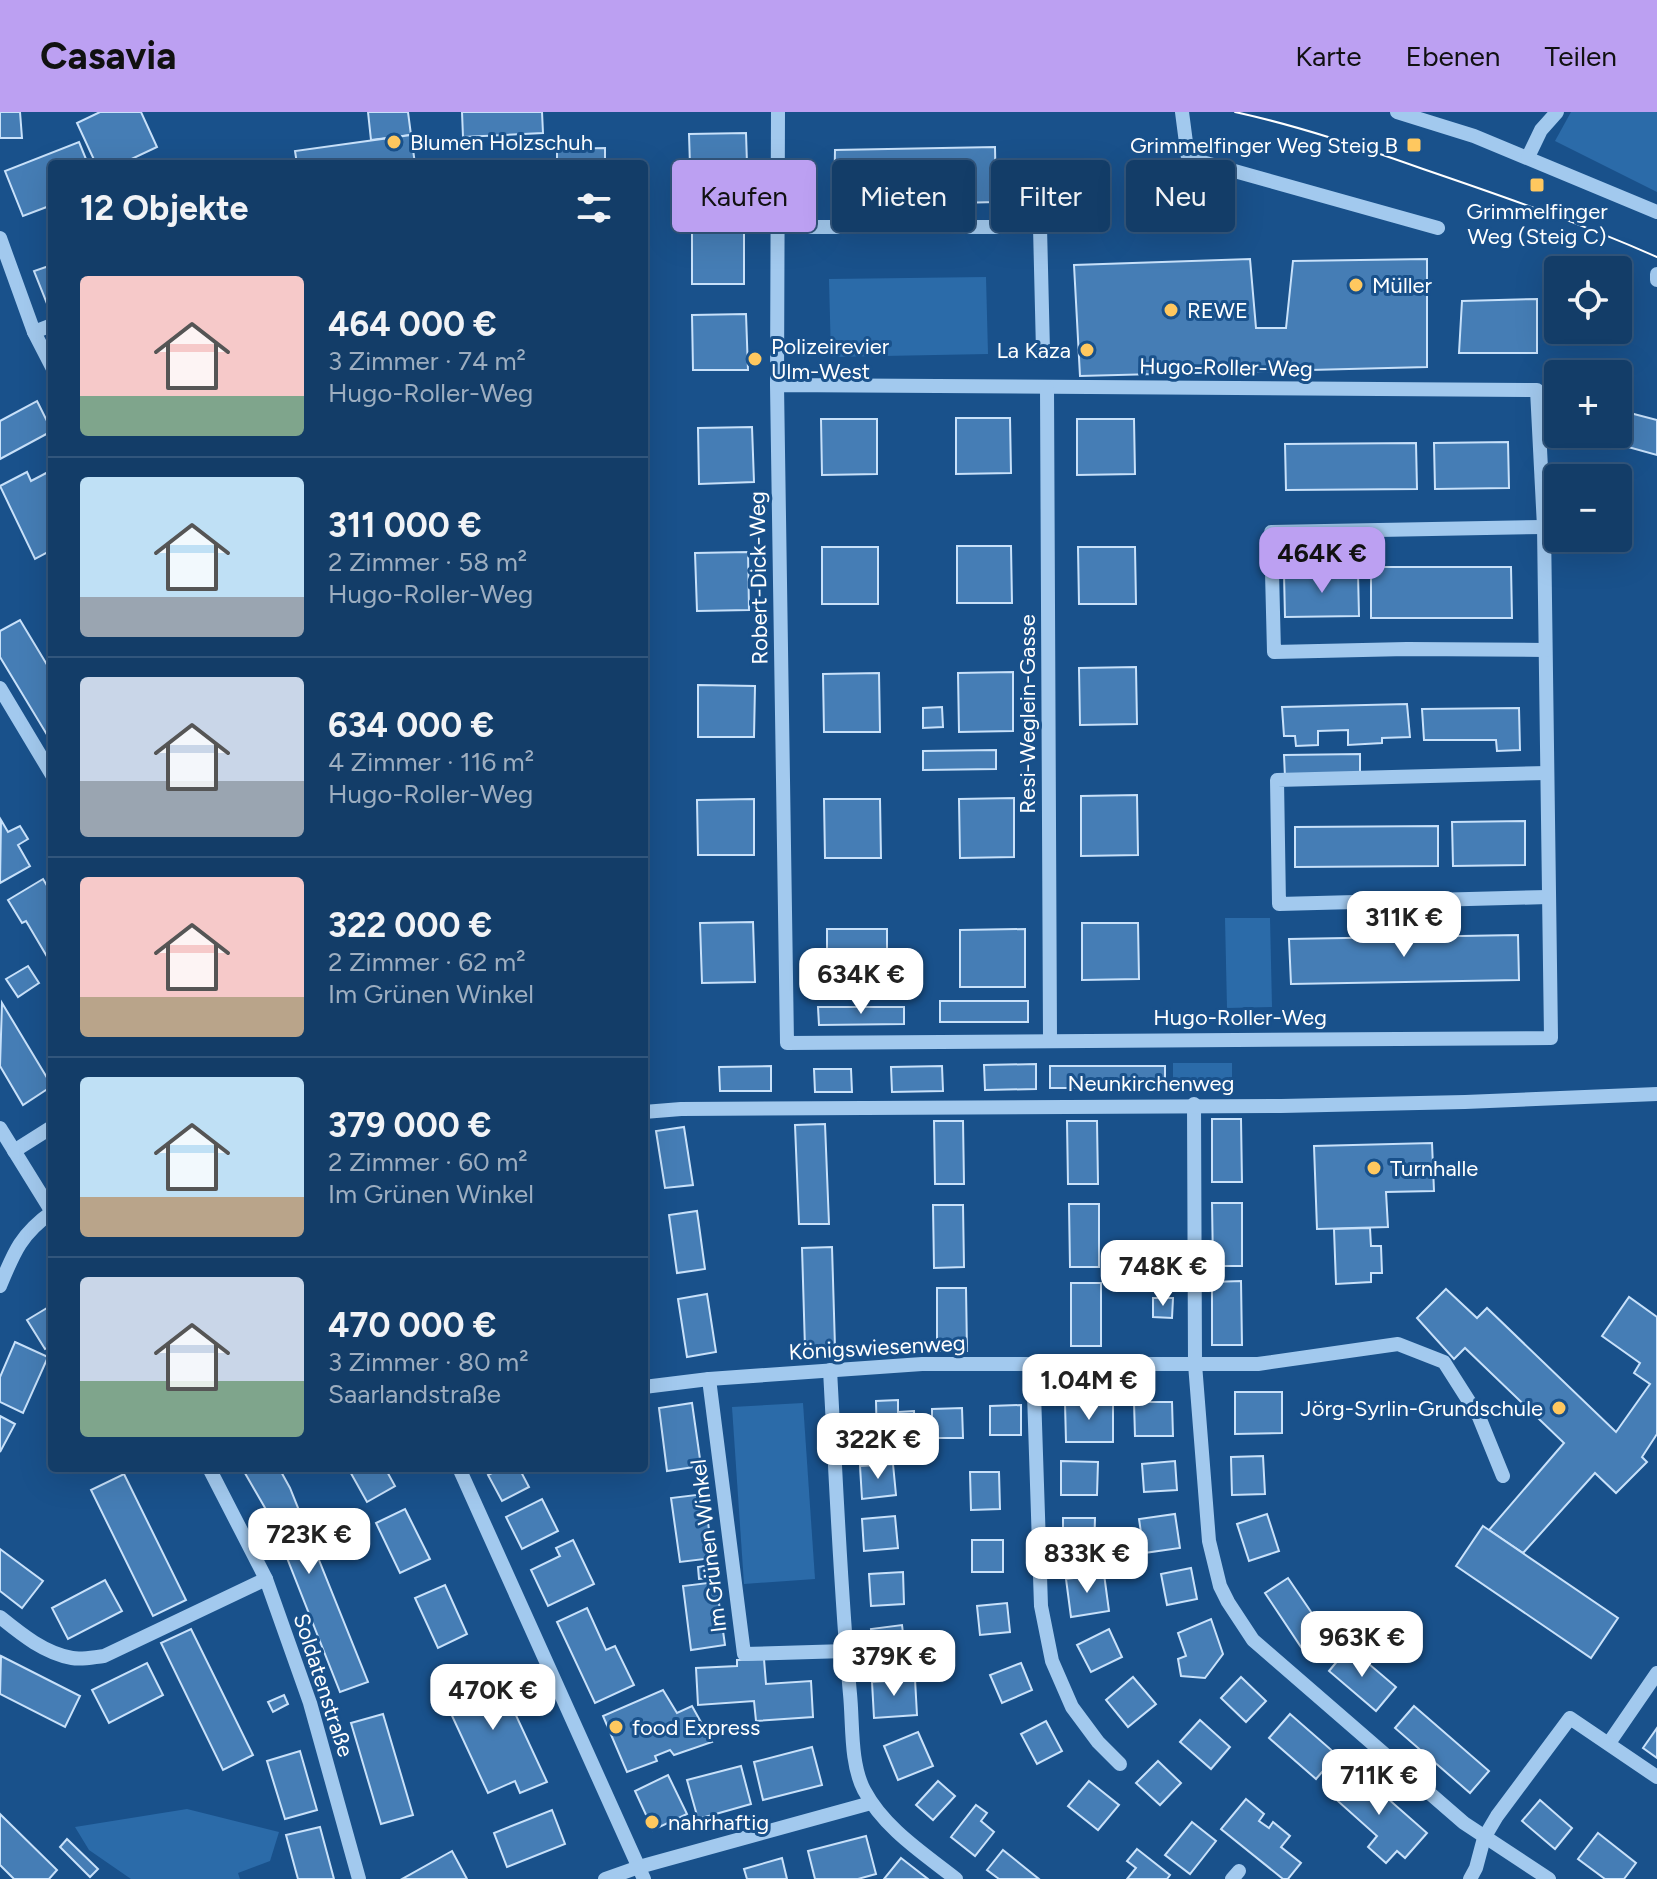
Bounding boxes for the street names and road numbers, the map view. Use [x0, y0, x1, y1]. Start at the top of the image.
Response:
street label: Hugo-Roller-Weg [1139, 352, 1313, 383]
street label: Robert-Dick-Weg [743, 491, 774, 665]
street label: Resi-Weglein-Gasse [1014, 614, 1041, 814]
street label: Hugo-Roller-Weg [1153, 1004, 1327, 1031]
street label: Neunkirchenweg [1067, 1070, 1235, 1097]
street label: Königswiesenweg [788, 1329, 966, 1366]
street label: Im Grünen Winkel [684, 1458, 733, 1634]
street label: Soldatenstraße [288, 1610, 359, 1760]

